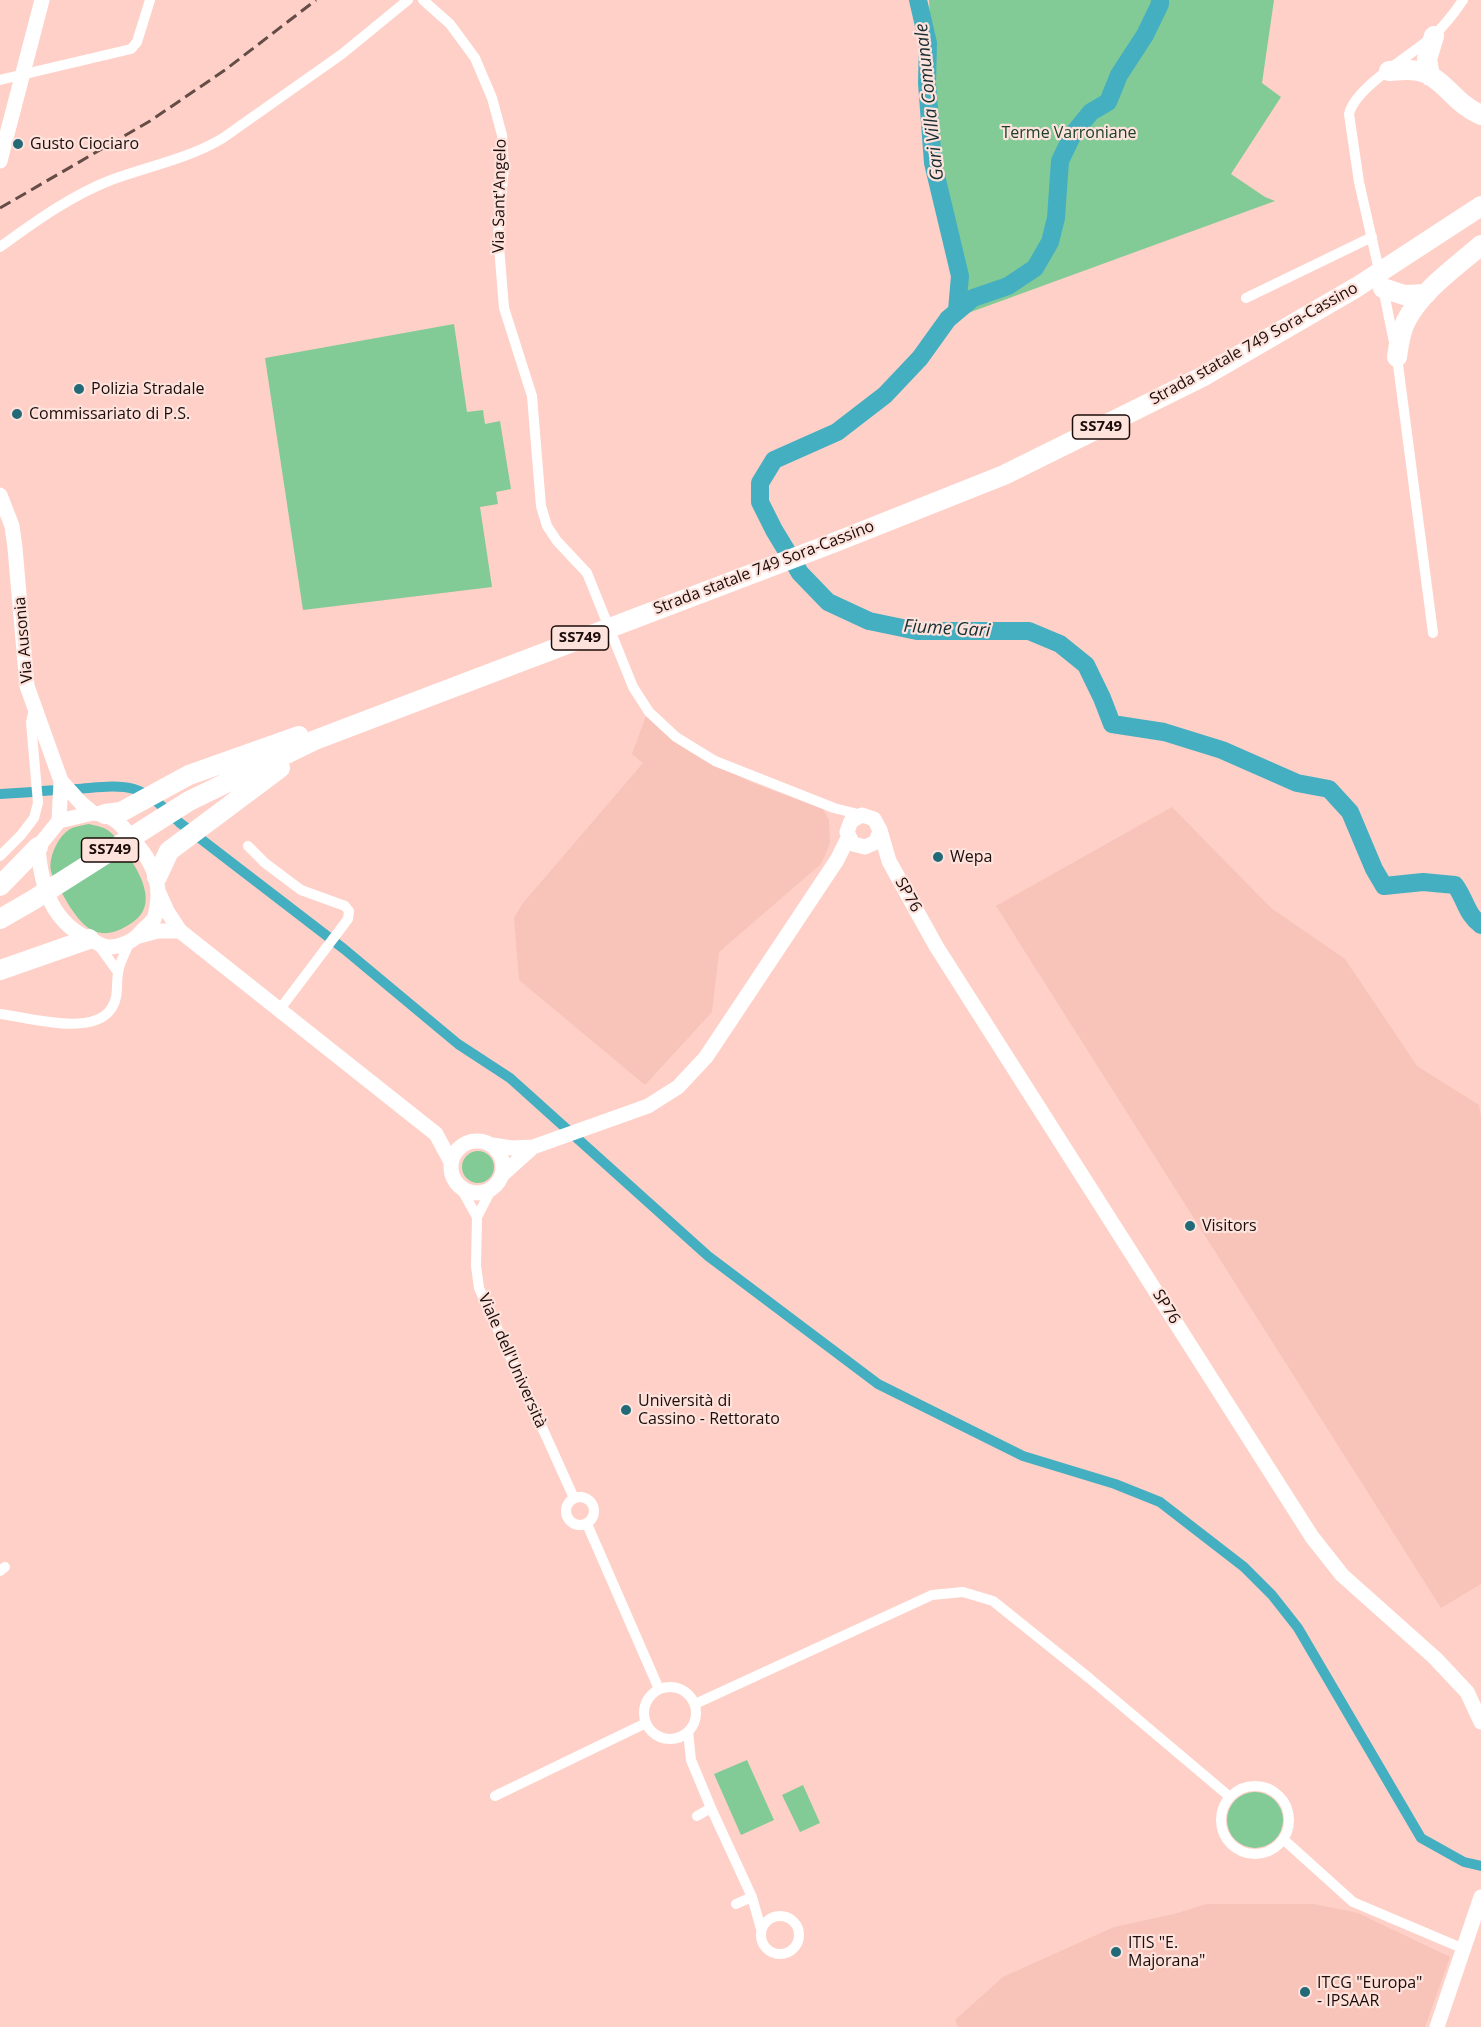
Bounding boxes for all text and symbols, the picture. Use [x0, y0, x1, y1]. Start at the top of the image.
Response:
water label: Gari Villa Comunale [911, 22, 949, 182]
park label: Terme Varroniane [1002, 123, 1136, 143]
place label: Gusto Ciociaro [30, 134, 139, 154]
marker: Gusto Ciociaro [11, 137, 25, 151]
street label: Via Sant'Angelo [489, 139, 511, 253]
street label: Strada statale 749 Sora-Cassino [1147, 279, 1361, 409]
place label: Polizia Stradale [91, 379, 205, 399]
marker: Polizia Stradale [72, 382, 86, 396]
place label: Commissariato di P.S. [29, 404, 190, 424]
marker: Commissariato di P.S. [10, 407, 24, 421]
road number: SS749 [1072, 415, 1130, 439]
street label: Strada statale 749 Sora-Cassino [651, 517, 877, 619]
street label: Via Ausonia [11, 596, 37, 684]
water label: Fiume Gari [903, 616, 991, 642]
road number: SS749 [552, 626, 608, 650]
road number: SS749 [82, 838, 138, 862]
place label: Wepa [950, 847, 992, 867]
marker: Wepa [931, 850, 945, 864]
street label: SP76 [891, 874, 925, 916]
place label: Visitors [1202, 1216, 1257, 1236]
marker: Visitors [1183, 1219, 1197, 1233]
street label: SP76 [1148, 1286, 1184, 1328]
street label: Viale dell'Università [474, 1291, 550, 1431]
place label: Università di Cassino - Rettorato [638, 1391, 780, 1429]
marker: Università di Cassino - Rettorato [619, 1403, 633, 1417]
place label: ITIS "E. Majorana" [1128, 1933, 1205, 1971]
marker: ITIS "E. Majorana" [1109, 1945, 1123, 1959]
place label: ITCG "Europa" - IPSAAR [1317, 1973, 1422, 2011]
marker: ITCG "Europa" - IPSAAR [1298, 1985, 1312, 1999]

